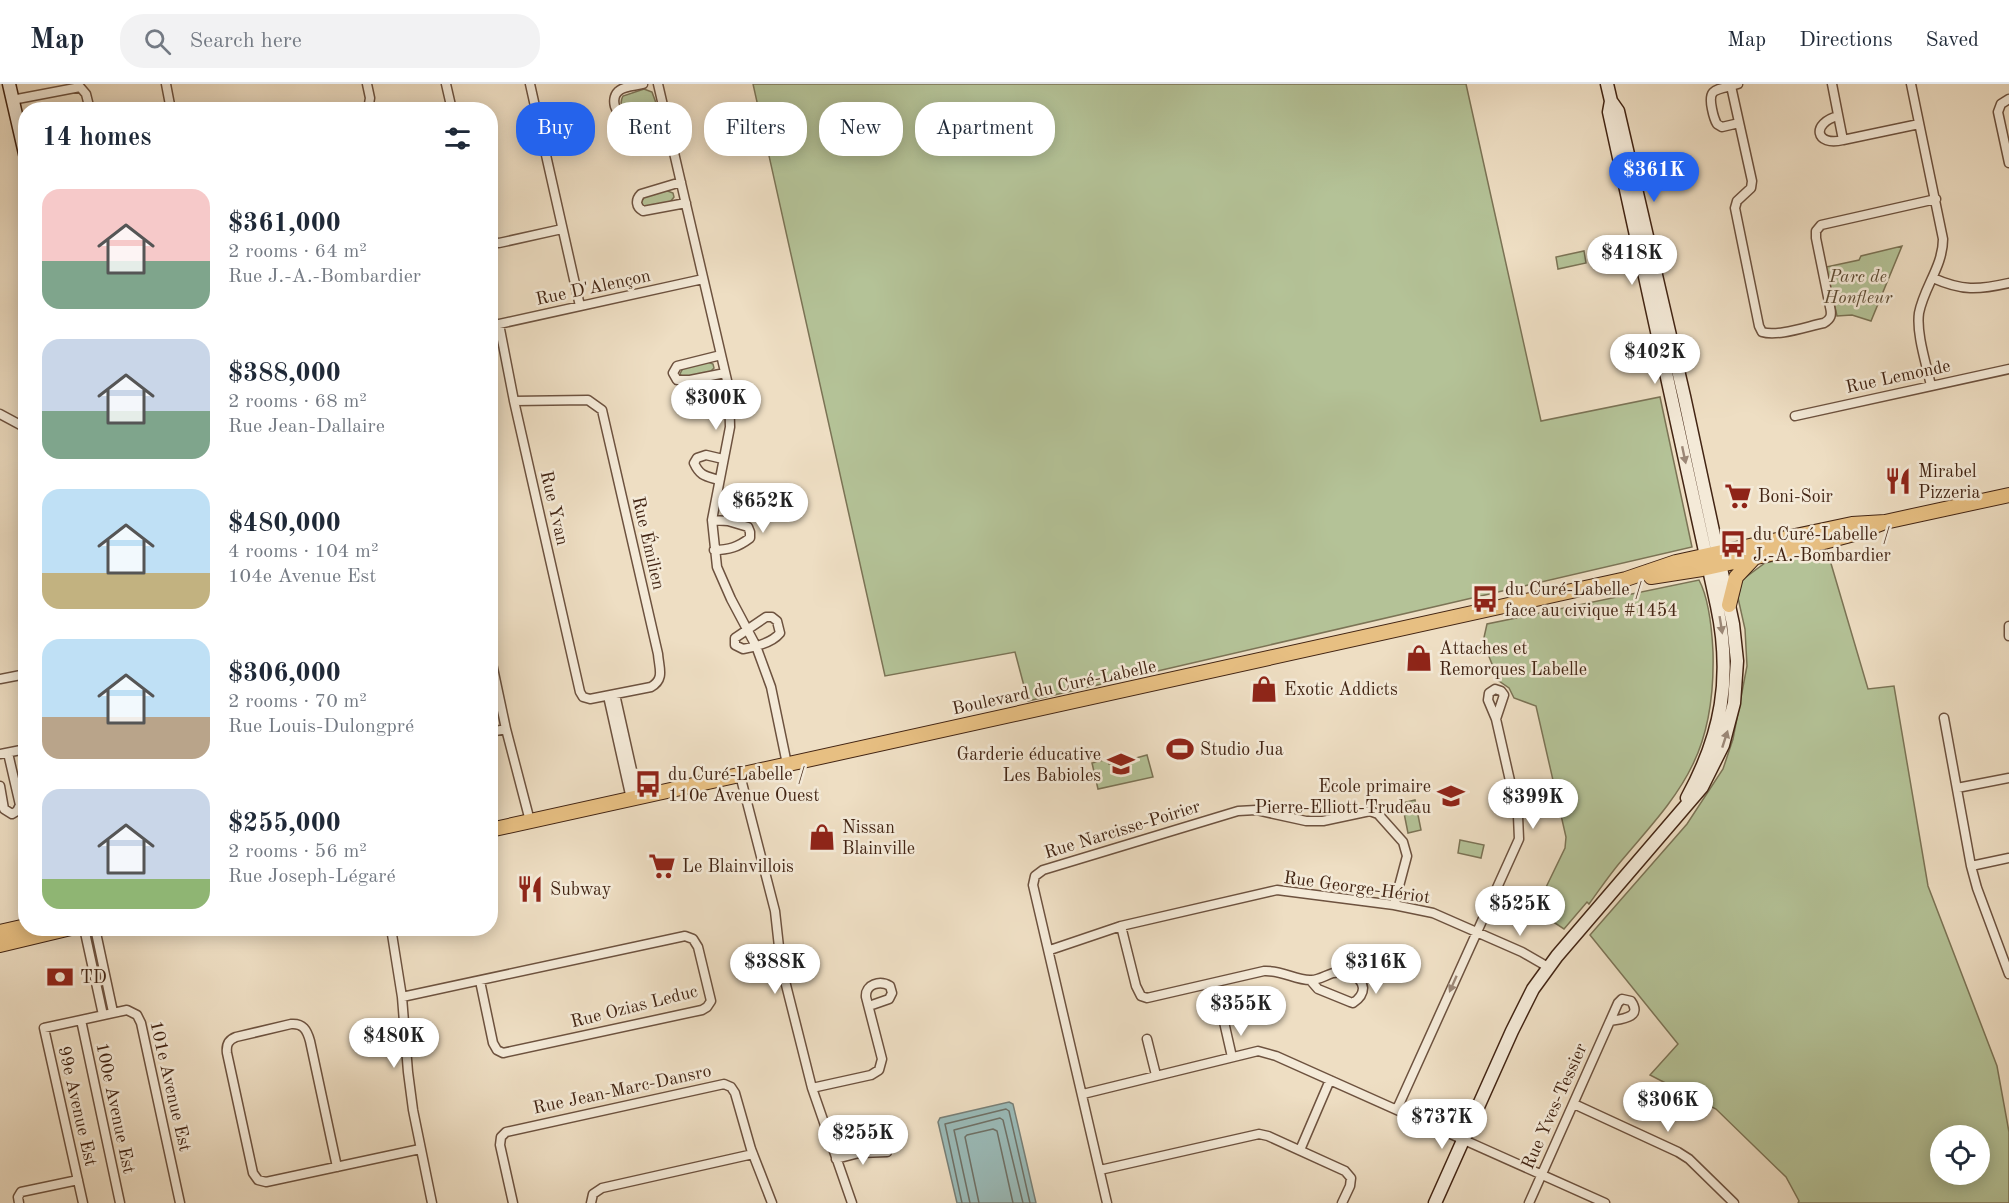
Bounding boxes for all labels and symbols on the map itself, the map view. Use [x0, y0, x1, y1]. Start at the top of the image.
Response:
pin: $361K [1612, 152, 1696, 203]
pin: $418K [1590, 235, 1674, 286]
street label: Rue D'Alençon [534, 267, 653, 309]
park label: Parc de Honfleur [1823, 268, 1893, 307]
pin: $402K [1613, 334, 1697, 385]
street label: Rue Lemonde [1844, 357, 1952, 397]
pin: $300K [674, 380, 758, 431]
one-way arrow [1680, 446, 1689, 465]
place label: Mirabel Pizzeria [1918, 463, 1980, 502]
restaurant icon: Mirabel Pizzeria [1883, 466, 1913, 496]
street label: Rue Yvan [537, 469, 571, 548]
supermarket icon: Boni-Soir [1723, 481, 1753, 511]
pin: $652K [721, 483, 805, 534]
place label: Boni-Soir [1758, 488, 1834, 506]
street label: Rue Émilien [629, 494, 671, 592]
place label: du Curé-Labelle / J.-A.-Bombardier [1753, 526, 1892, 565]
bus stop icon: du Curé-Labelle / J.-A.-Bombardier [1718, 529, 1748, 559]
place label: du Curé-Labelle / face au civique #1454 [1505, 581, 1678, 620]
bus stop icon: du Curé-Labelle / face au civique #1454 [1470, 584, 1500, 614]
one-way arrow [1717, 615, 1726, 634]
place label: Attaches et Remorques Labelle [1439, 640, 1587, 679]
shop icon: Attaches et Remorques Labelle [1404, 643, 1434, 673]
street label: Boulevard du Curé-Labelle [950, 658, 1158, 718]
shop icon: Exotic Addicts [1249, 674, 1279, 704]
place label: Exotic Addicts [1284, 681, 1398, 699]
one-way arrow [1721, 730, 1730, 748]
sports icon: Studio Jua [1165, 734, 1195, 764]
place label: Studio Jua [1200, 741, 1284, 759]
place label: Garderie éducative Les Babioles [956, 746, 1101, 785]
school or university icon: Garderie éducative Les Babioles [1106, 749, 1136, 779]
place label: du Curé-Labelle / 110e Avenue Ouest [668, 766, 819, 805]
bus stop icon: du Curé-Labelle / 110e Avenue Ouest [633, 769, 663, 799]
place label: Ecole primaire Pierre-Elliott-Trudeau [1255, 778, 1431, 817]
pin: $399K [1491, 779, 1575, 830]
school or university icon: Ecole primaire Pierre-Elliott-Trudeau [1436, 781, 1466, 811]
street label: Rue Narcisse-Poirier [1042, 797, 1203, 862]
place label: Nissan Blainville [842, 819, 915, 858]
shop icon: Nissan Blainville [807, 822, 837, 852]
supermarket icon: Le Blainvillois [647, 851, 677, 881]
place label: Le Blainvillois [682, 858, 794, 876]
street label: Rue George-Hériot [1282, 869, 1431, 907]
restaurant icon: Subway [515, 874, 545, 904]
place label: Subway [550, 881, 612, 899]
pin: $525K [1478, 886, 1562, 937]
pin: $388K [733, 944, 817, 995]
pin: $316K [1334, 944, 1418, 995]
bank icon: TD [45, 962, 75, 992]
place label: TD [80, 969, 107, 987]
one-way arrow [1448, 976, 1457, 993]
street label: Rue Ozias Leduc [569, 982, 700, 1031]
pin: $355K [1199, 986, 1283, 1037]
pin: $480K [352, 1018, 436, 1069]
street label: 101e Avenue Est [146, 1019, 194, 1153]
street label: Rue Yves-Tessier [1519, 1040, 1591, 1172]
street label: 100e Avenue Est [92, 1041, 138, 1175]
street label: 99e Avenue Est [54, 1044, 100, 1168]
street label: Rue Jean-Marc-Dansro [531, 1062, 713, 1118]
pin: $306K [1626, 1082, 1710, 1133]
pin: $737K [1400, 1099, 1484, 1150]
pin: $255K [821, 1115, 905, 1166]

